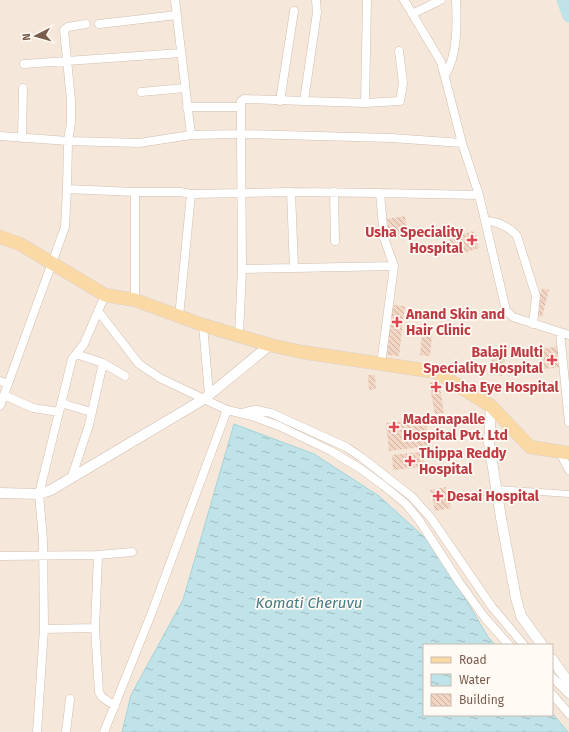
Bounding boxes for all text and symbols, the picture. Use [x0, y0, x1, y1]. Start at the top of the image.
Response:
north arrow [16, 16, 56, 56]
text: N [20, 33, 33, 41]
place label: Usha Speciality Hospital [365, 224, 464, 257]
marker: Usha Speciality Hospital [466, 234, 478, 246]
place label: Anand Skin and Hair Clinic [405, 306, 505, 339]
marker: Anand Skin and Hair Clinic [391, 316, 403, 328]
place label: Balaji Multi Speciality Hospital [423, 344, 544, 377]
marker: Balaji Multi Speciality Hospital [546, 354, 558, 366]
place label: Usha Eye Hospital [445, 379, 559, 396]
marker: Usha Eye Hospital [430, 381, 442, 393]
place label: Madanapalle Hospital Pvt. Ltd [403, 411, 508, 444]
marker: Madanapalle Hospital Pvt. Ltd [388, 421, 400, 433]
place label: Thippa Reddy Hospital [419, 445, 507, 478]
marker: Thippa Reddy Hospital [404, 455, 416, 467]
place label: Desai Hospital [447, 488, 540, 505]
marker: Desai Hospital [432, 490, 444, 502]
water label: Komati Cheruvu [256, 594, 362, 612]
legend [423, 644, 553, 716]
text: Road [459, 653, 487, 667]
text: Water [459, 673, 491, 687]
text: Building [459, 693, 505, 707]

